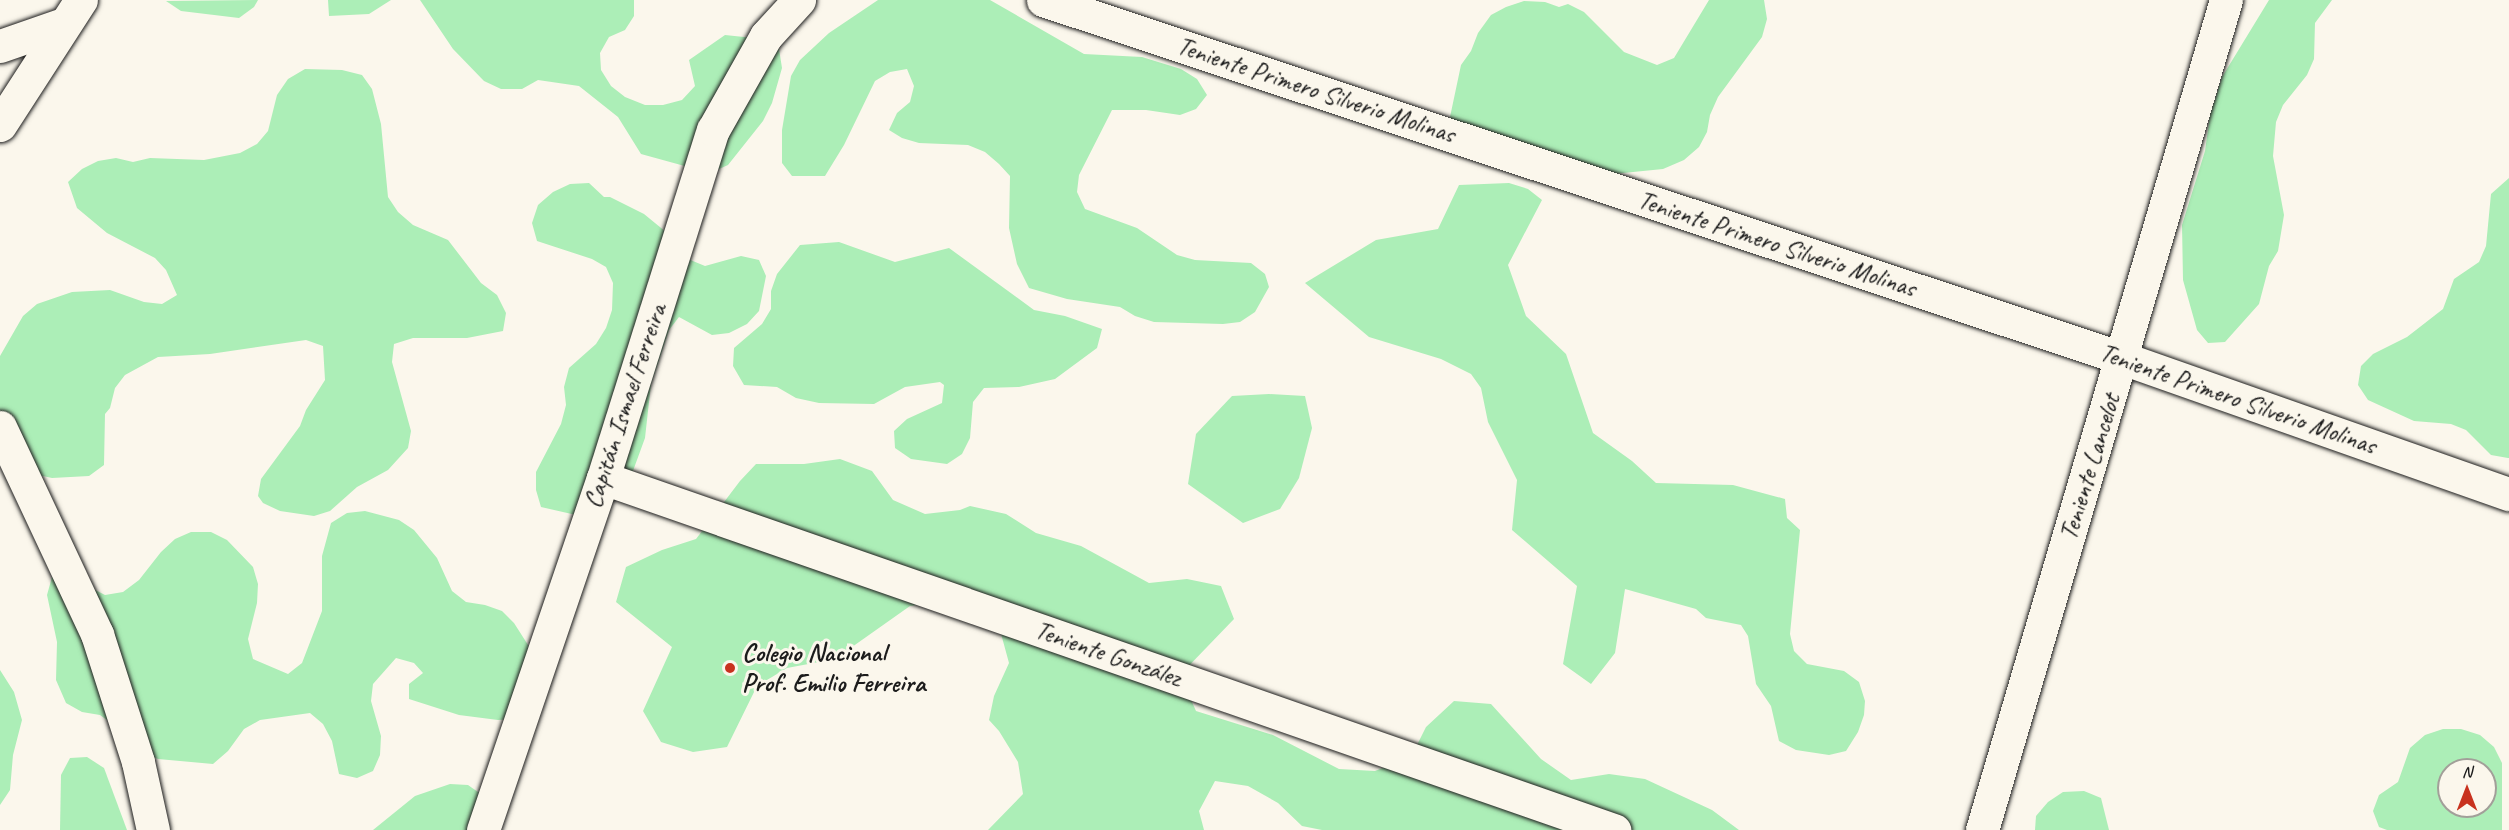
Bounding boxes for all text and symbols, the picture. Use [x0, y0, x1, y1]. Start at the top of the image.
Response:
street label: Teniente Primero Silverio Molinas [1173, 30, 1459, 150]
street label: Teniente Primero Silverio Molinas [1634, 184, 1920, 304]
street label: Capitán Ismael Ferreira [577, 299, 673, 513]
street label: Teniente Primero Silverio Molinas [2095, 337, 2381, 461]
street label: Teniente Lancelot [2053, 390, 2127, 544]
street label: Teniente González [1031, 614, 1185, 694]
place label: Colegio Nacional Prof. Emilio Ferreira [742, 637, 925, 698]
marker: Colegio Nacional Prof. Emilio Ferreira [723, 661, 737, 675]
north arrow [2437, 758, 2497, 818]
text: N [2462, 762, 2472, 782]

